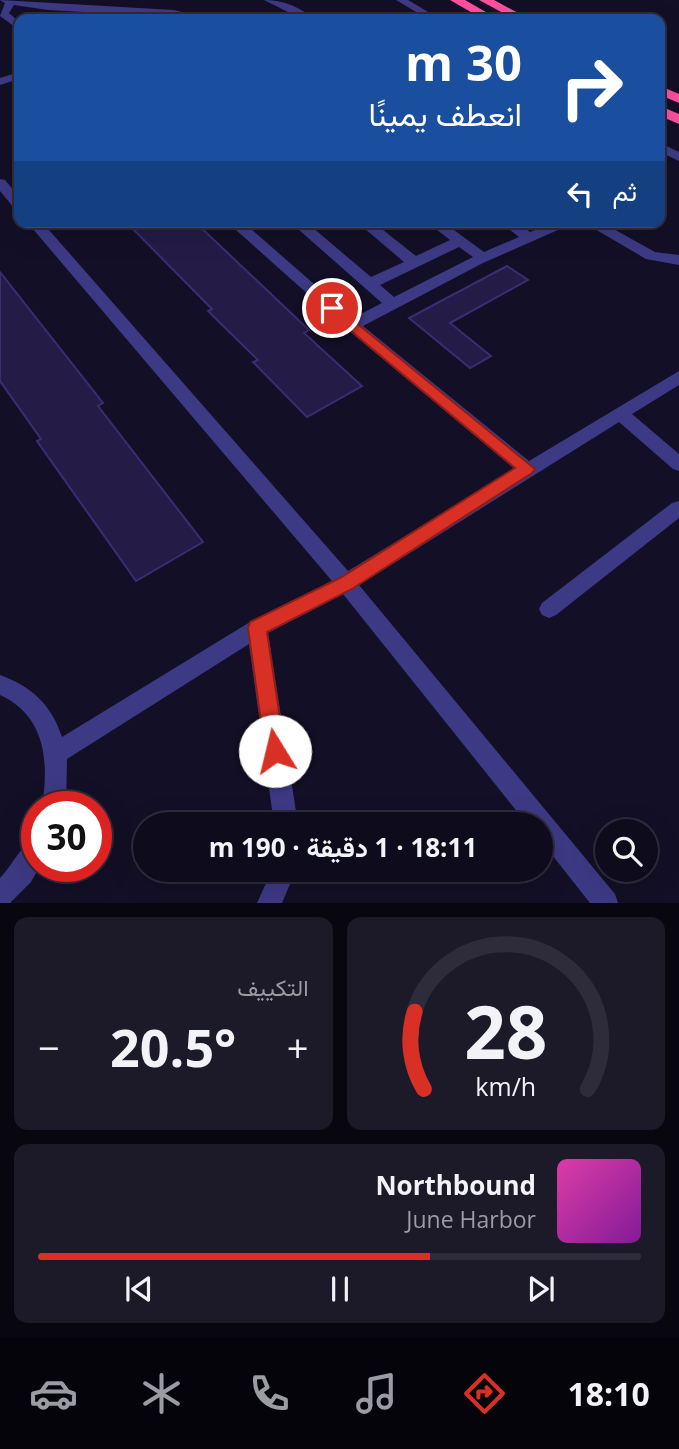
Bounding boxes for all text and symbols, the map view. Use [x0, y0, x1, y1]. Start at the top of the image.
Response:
text: 30 m [405, 29, 522, 95]
icon: right [546, 42, 637, 133]
text: انعطف يمينًا [368, 92, 522, 135]
text: ثم [613, 173, 637, 209]
icon: left [561, 175, 599, 213]
pin [302, 278, 362, 338]
icon: arrive [313, 289, 351, 327]
position arrow [238, 714, 312, 788]
speed limit sign: 30 [21, 791, 112, 882]
map controls [595, 819, 658, 882]
button: search [595, 819, 658, 882]
text: 18:11 · 1 دقيقة · 190 m [209, 829, 477, 865]
text: التكييف [237, 971, 309, 1003]
text: 28 [464, 982, 547, 1081]
text: 20.5° [110, 1011, 236, 1082]
text: − [38, 1021, 60, 1073]
text: + [287, 1021, 308, 1073]
text: km/h [475, 1069, 536, 1103]
text: Northbound [375, 1167, 536, 1203]
text: June Harbor [406, 1203, 536, 1235]
icon: previous [120, 1270, 158, 1308]
icon: pause [321, 1270, 359, 1308]
icon: next [522, 1270, 560, 1308]
icon: car [29, 1369, 78, 1418]
icon: climate [137, 1369, 186, 1418]
icon: phone [245, 1369, 294, 1418]
icon: music [352, 1369, 401, 1418]
icon: directions [460, 1369, 509, 1418]
text: 18:10 [567, 1372, 650, 1415]

